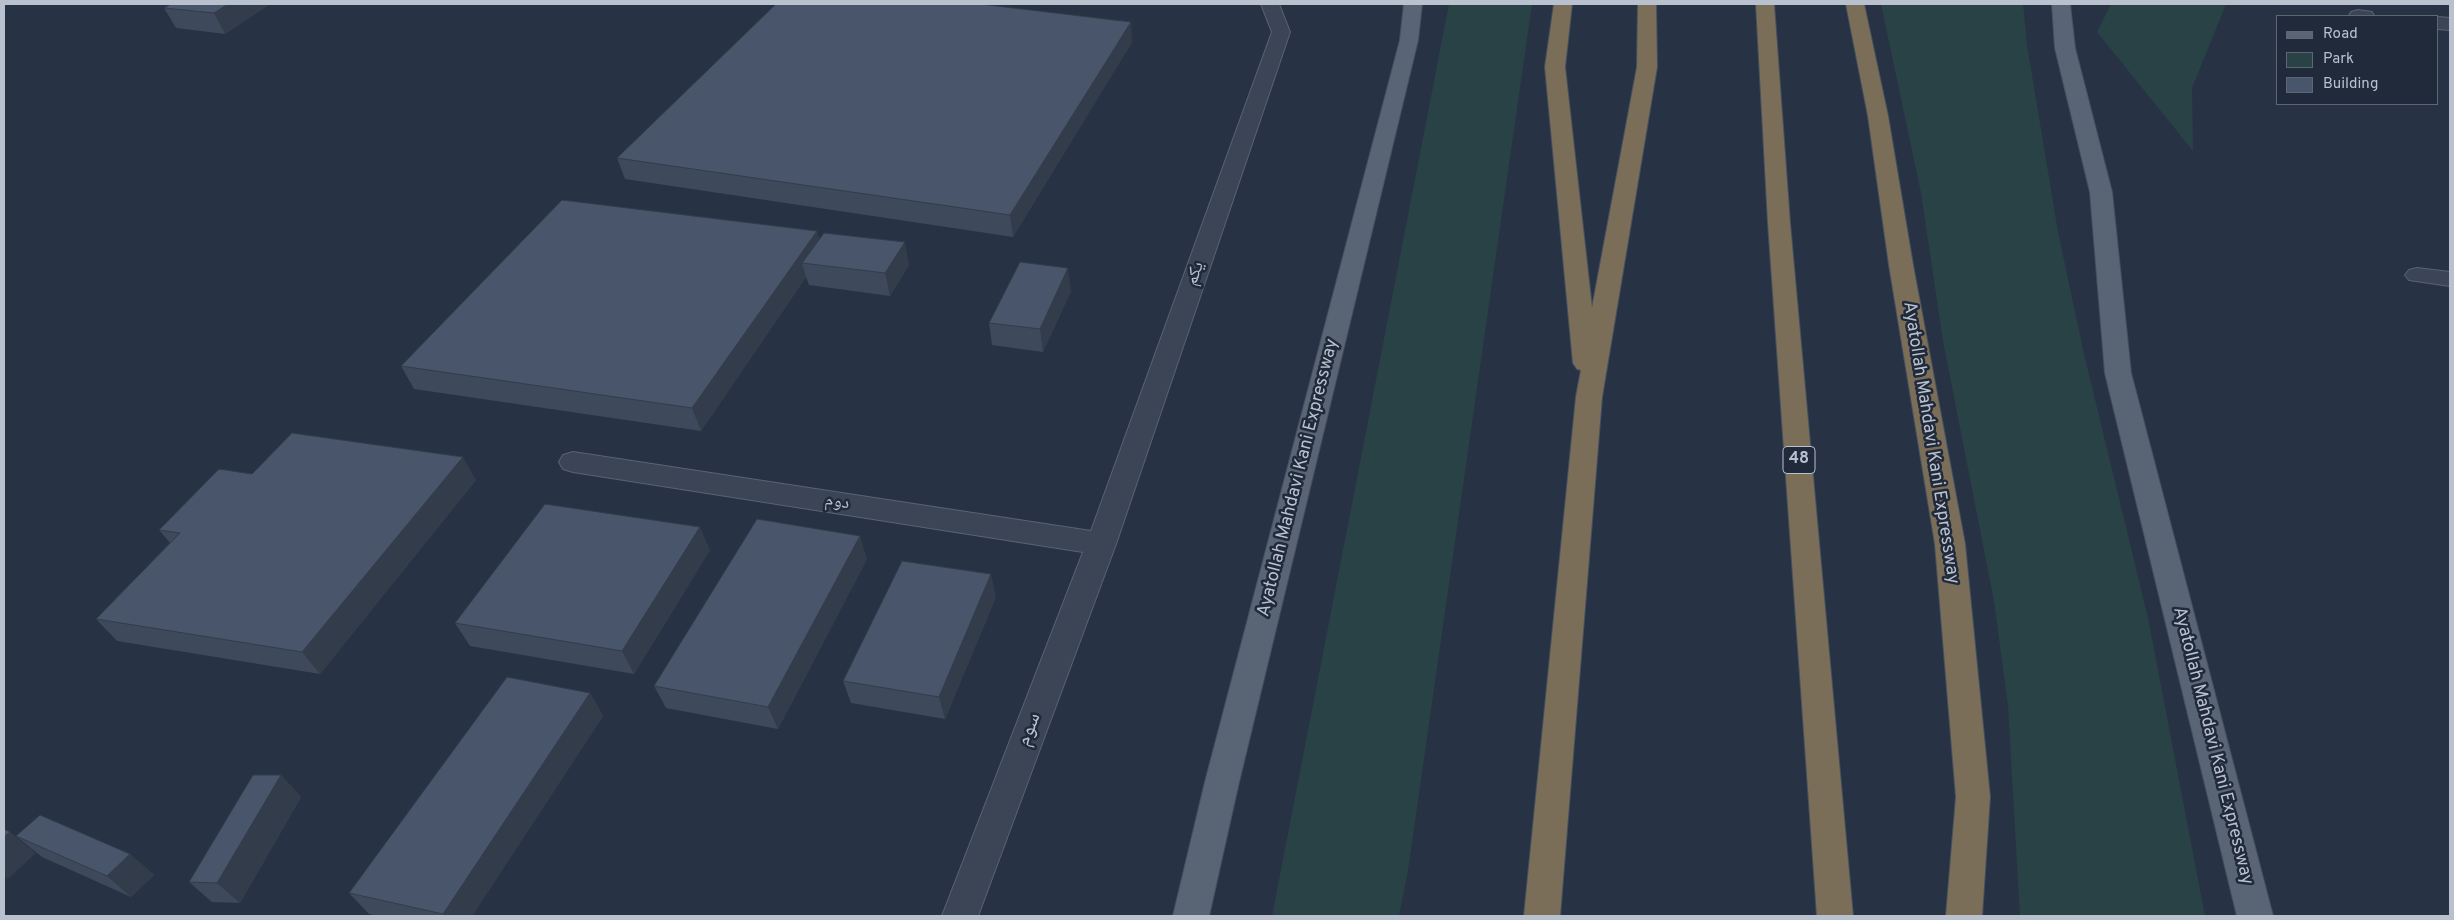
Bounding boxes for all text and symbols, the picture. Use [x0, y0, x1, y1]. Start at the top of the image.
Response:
legend [2276, 15, 2439, 105]
text: Road [2323, 25, 2358, 44]
text: Park [2323, 50, 2354, 69]
text: Building [2323, 75, 2378, 94]
street label: یکم [1182, 259, 1210, 289]
street label: Ayatollah Mahdavi Kani Expressway [1897, 300, 1963, 586]
street label: Ayatollah Mahdavi Kani Expressway [1254, 337, 1344, 619]
road number: 48 [1783, 446, 1815, 474]
street label: دوم [823, 490, 851, 516]
street label: Ayatollah Mahdavi Kani Expressway [2167, 605, 2257, 887]
street label: سوم [1012, 710, 1048, 750]

